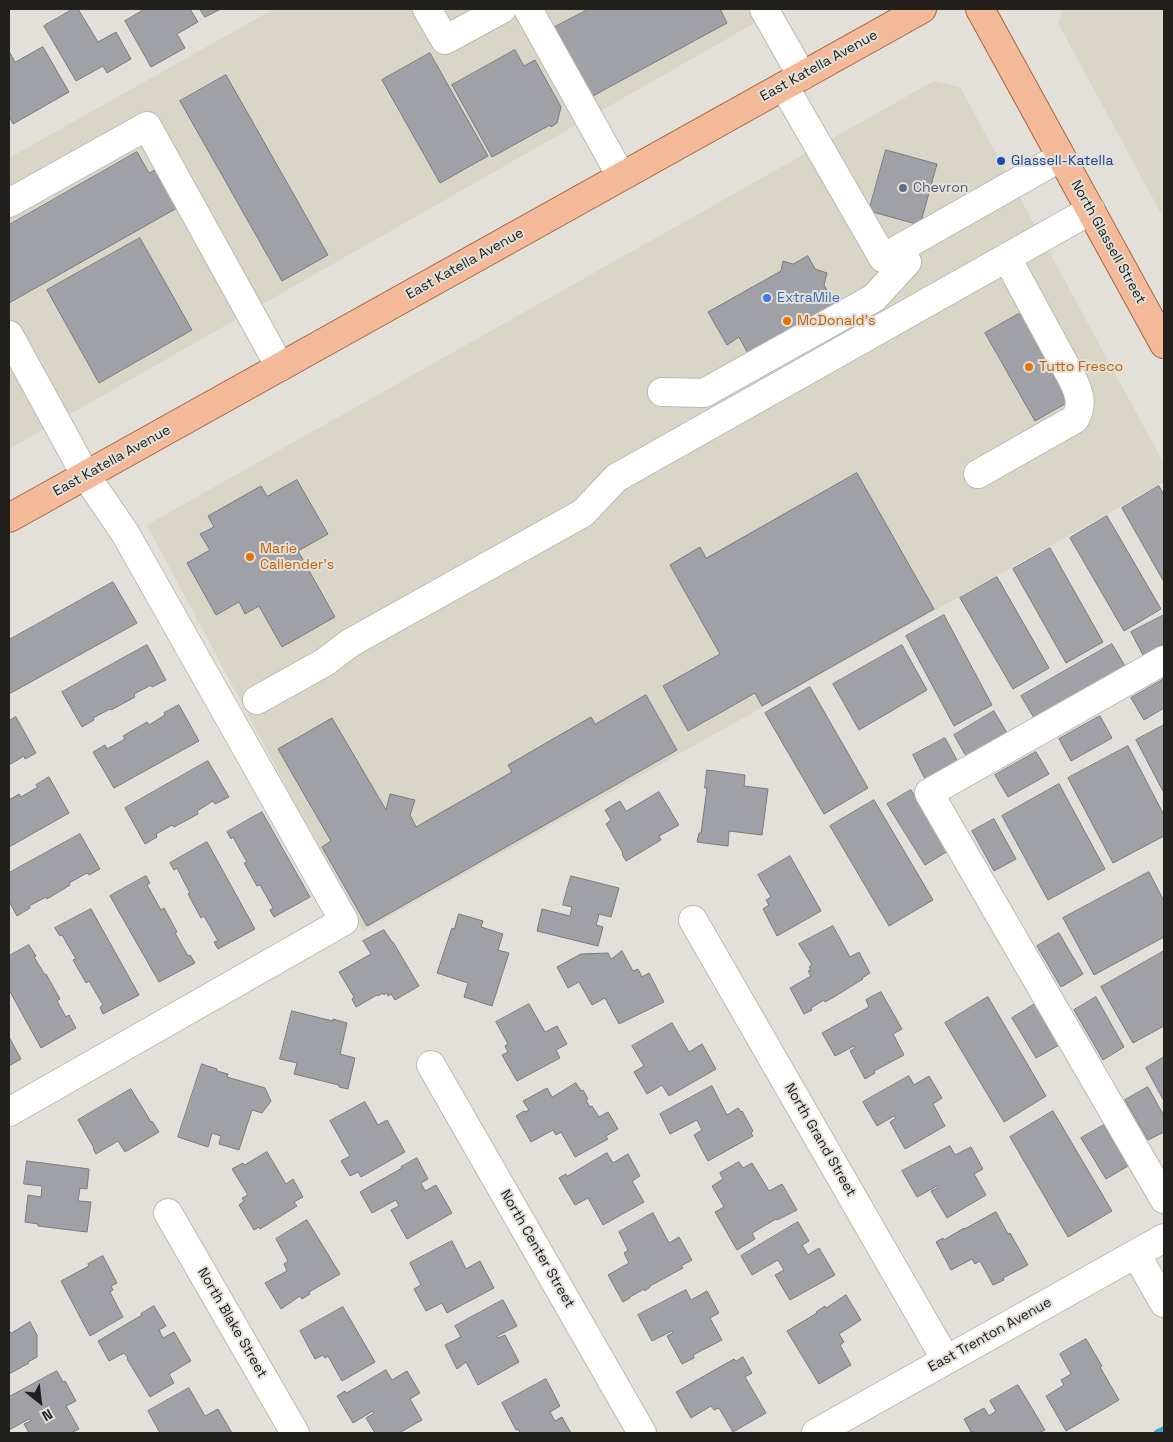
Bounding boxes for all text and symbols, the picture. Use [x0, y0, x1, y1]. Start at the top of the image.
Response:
street label: East Katella Avenue [757, 27, 881, 105]
place label: Glassell-Katella [1011, 153, 1113, 169]
marker: Glassell-Katella [995, 155, 1007, 167]
street label: North Glassell Street [1067, 177, 1149, 307]
place label: Chevron [913, 180, 968, 196]
marker: Chevron [897, 182, 909, 194]
street label: East Katella Avenue [403, 225, 527, 303]
place label: ExtraMile [777, 290, 840, 306]
marker: ExtraMile [761, 292, 773, 304]
place label: McDonald's [797, 313, 875, 329]
marker: McDonald's [781, 315, 793, 327]
place label: Tutto Fresco [1039, 359, 1123, 375]
marker: Tutto Fresco [1023, 361, 1035, 373]
street label: East Katella Avenue [50, 422, 174, 500]
place label: Marie Callender's [260, 541, 334, 574]
marker: Marie Callender's [244, 551, 256, 563]
street label: North Grand Street [781, 1080, 859, 1200]
street label: North Center Street [496, 1187, 578, 1311]
street label: North Blake Street [194, 1265, 270, 1381]
street label: East Trenton Avenue [925, 1294, 1055, 1376]
north arrow [15, 1377, 65, 1427]
text: N [39, 1405, 56, 1425]

